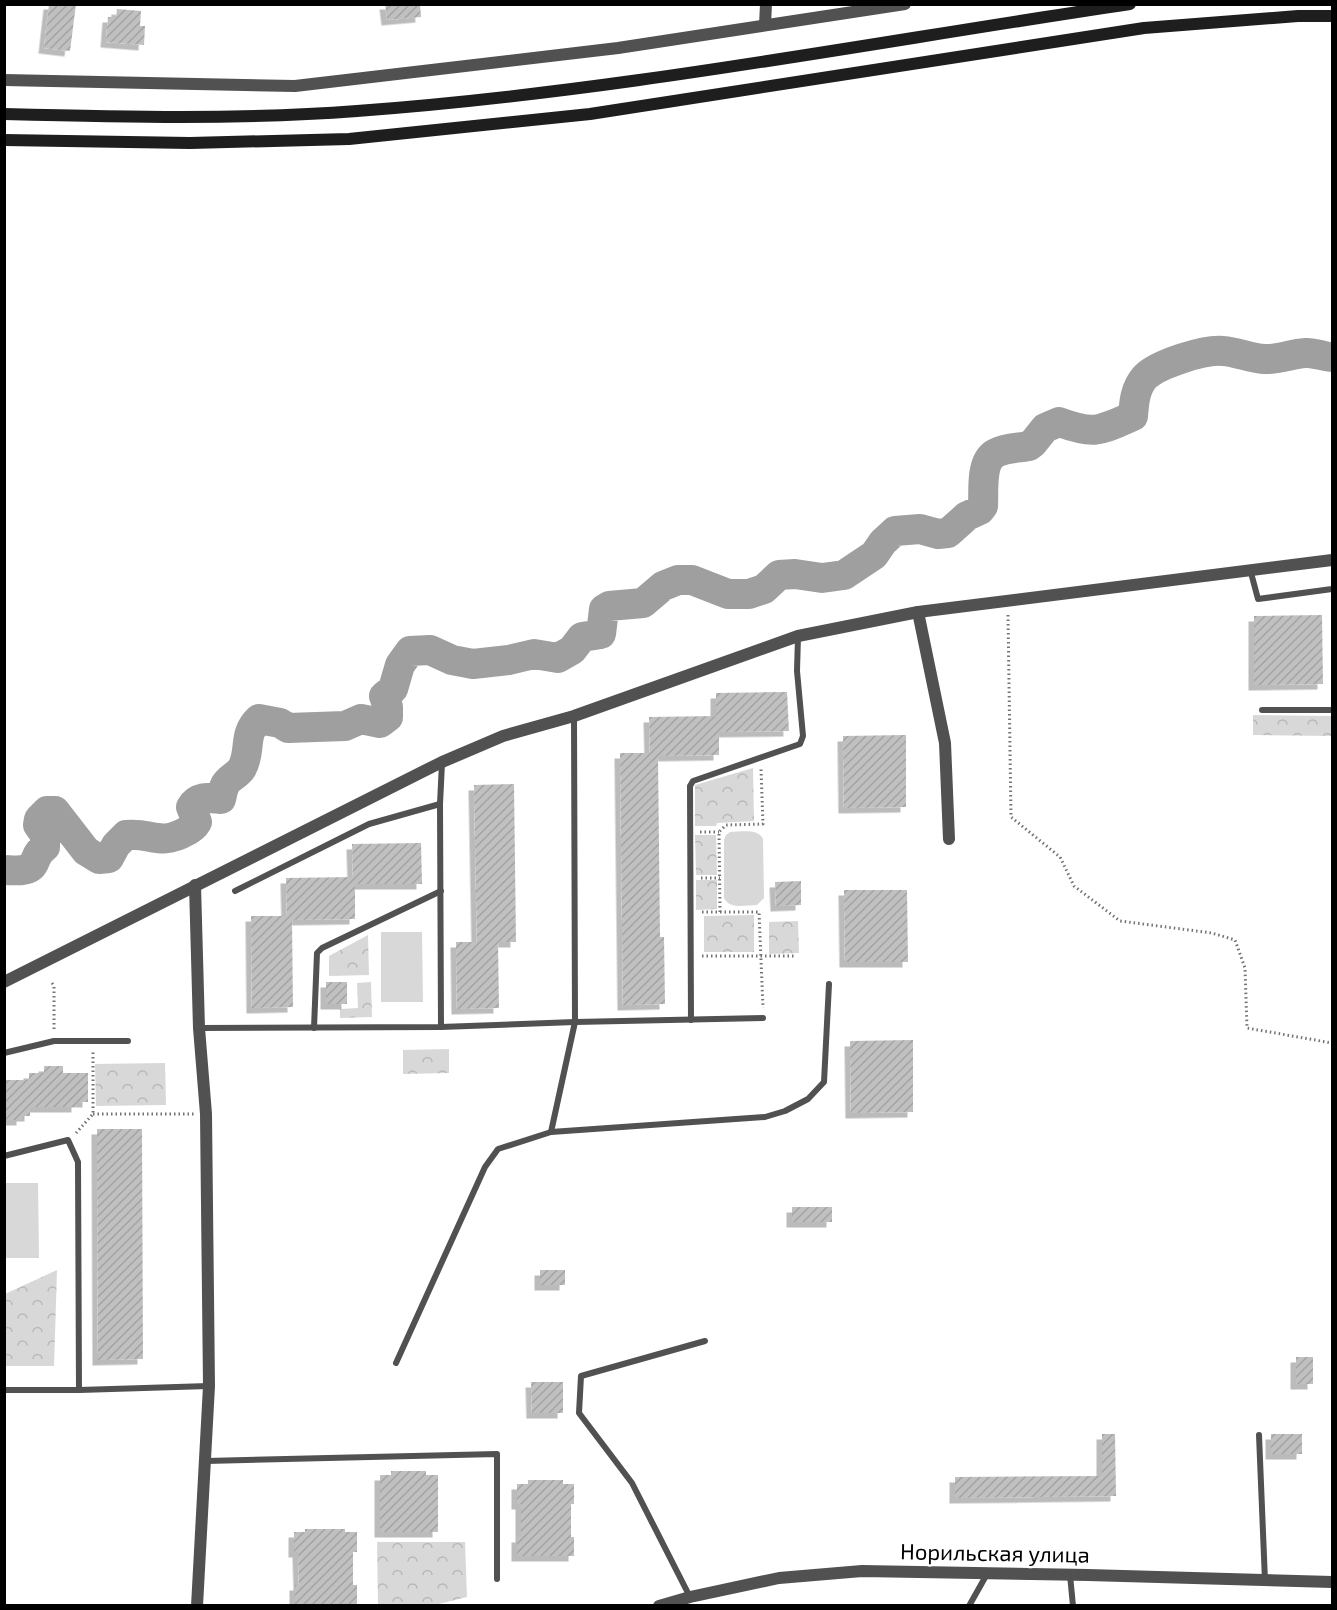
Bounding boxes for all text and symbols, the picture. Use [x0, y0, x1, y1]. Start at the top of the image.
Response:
street label: Норильская улица [900, 1537, 1090, 1568]

